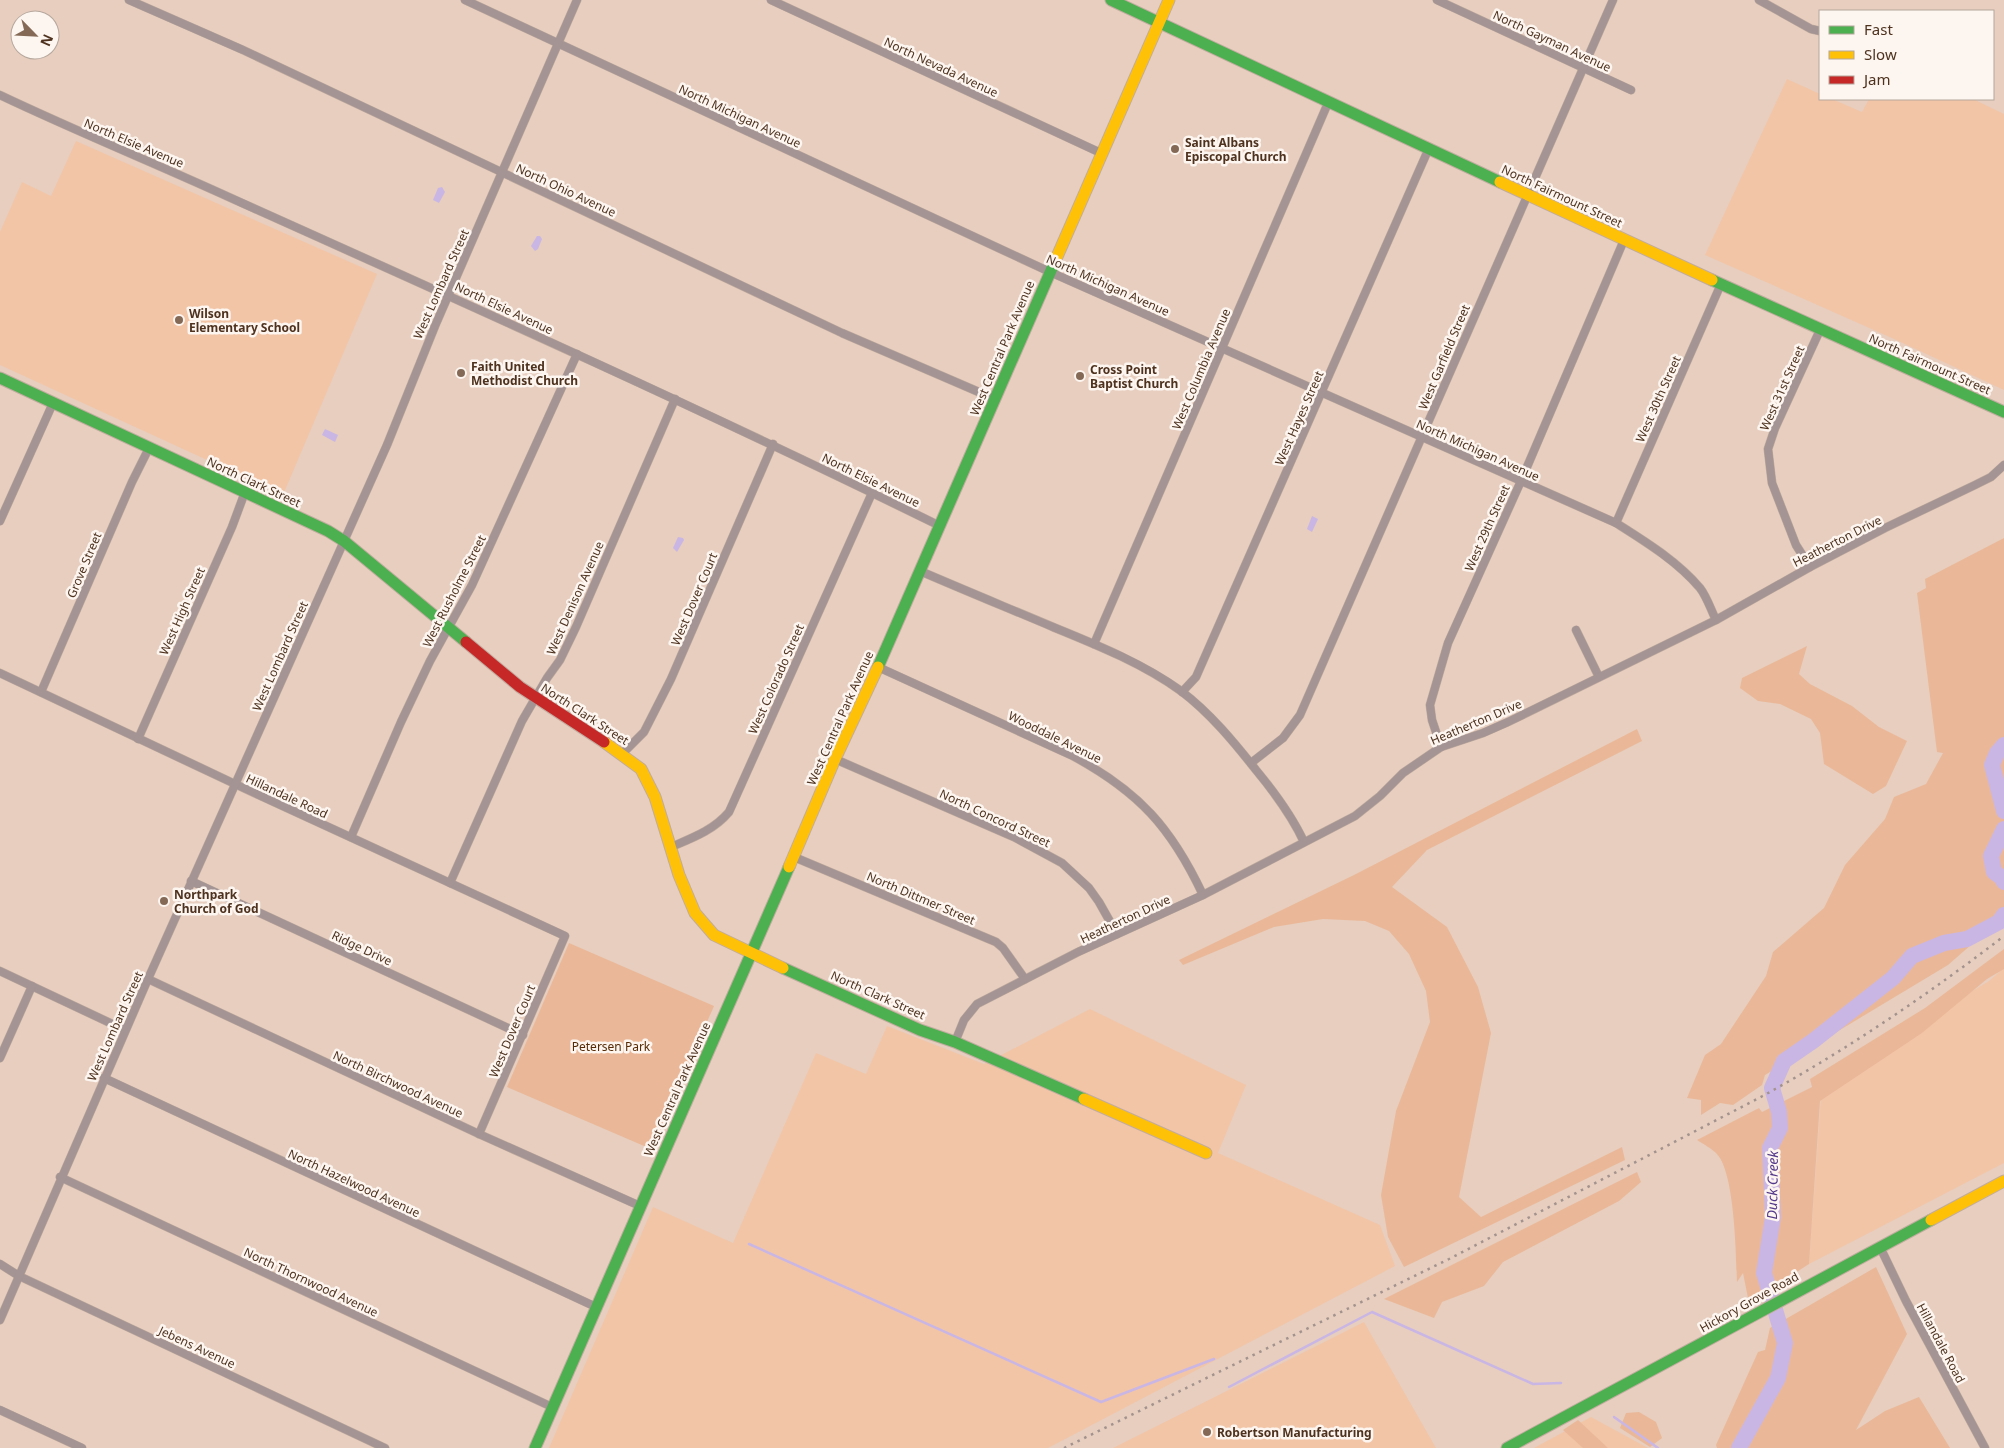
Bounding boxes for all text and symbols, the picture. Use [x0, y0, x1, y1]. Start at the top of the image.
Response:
street label: North Gayman Avenue [1490, 6, 1614, 76]
north arrow [10, 10, 60, 60]
legend [1819, 10, 1994, 100]
text: Fast [1864, 19, 1893, 39]
text: N [36, 31, 58, 50]
street label: North Nevada Avenue [881, 33, 1001, 101]
text: Slow [1864, 44, 1897, 64]
text: Jam [1862, 69, 1891, 89]
street label: North Michigan Avenue [676, 80, 804, 152]
street label: North Elsie Avenue [82, 114, 187, 172]
place label: Saint Albans Episcopal Church [1185, 134, 1287, 165]
marker: Saint Albans Episcopal Church [1169, 143, 1181, 155]
street label: North Ohio Avenue [513, 159, 619, 221]
street label: North Fairmount Street [1499, 161, 1626, 232]
street label: West Lombard Street [409, 226, 473, 342]
street label: North Michigan Avenue [1044, 250, 1173, 320]
street label: North Elsie Avenue [452, 278, 556, 338]
street label: West Central Park Avenue [966, 278, 1038, 418]
street label: West Garfield Street [1414, 301, 1474, 412]
place label: Wilson Elementary School [189, 305, 300, 336]
street label: West Columbia Avenue [1168, 306, 1234, 432]
marker: Wilson Elementary School [173, 314, 185, 326]
street label: North Fairmount Street [1866, 329, 1994, 399]
street label: West 31st Street [1756, 342, 1809, 433]
street label: West 30th Street [1631, 352, 1685, 445]
place label: Faith United Methodist Church [471, 358, 578, 389]
place label: Cross Point Baptist Church [1090, 361, 1178, 392]
marker: Faith United Methodist Church [455, 367, 467, 379]
street label: West Hayes Street [1271, 367, 1328, 468]
marker: Cross Point Baptist Church [1074, 370, 1086, 382]
street label: North Michigan Avenue [1414, 415, 1543, 485]
street label: North Elsie Avenue [819, 449, 923, 511]
street label: North Clark Street [204, 453, 304, 511]
street label: West 29th Street [1460, 481, 1514, 574]
street label: Heatherton Drive [1790, 511, 1885, 571]
street label: Grove Street [63, 529, 106, 601]
street label: West Rusholme Street [418, 531, 490, 650]
street label: West Denison Avenue [542, 538, 608, 657]
street label: West Dover Court [667, 549, 721, 648]
street label: West High Street [155, 564, 209, 658]
street label: West Lombard Street [248, 598, 312, 714]
street label: West Colorado Street [744, 621, 808, 737]
street label: West Central Park Avenue [803, 648, 877, 788]
street label: North Clark Street [538, 679, 633, 749]
street label: Heatherton Drive [1428, 695, 1524, 749]
street label: Wooddale Avenue [1005, 707, 1105, 767]
street label: Hillandale Road [243, 770, 331, 822]
street label: North Concord Street [937, 785, 1054, 851]
street label: North Dittmer Street [864, 867, 978, 929]
place label: Northpark Church of God [174, 886, 259, 917]
street label: Heatherton Drive [1077, 891, 1173, 947]
marker: Northpark Church of God [158, 895, 170, 907]
street label: Ridge Drive [329, 927, 395, 970]
street label: North Clark Street [828, 967, 928, 1024]
street label: West Lombard Street [83, 968, 147, 1084]
street label: West Dover Court [485, 981, 539, 1080]
street label: West Central Park Avenue [640, 1019, 714, 1159]
park label: Petersen Park [572, 1038, 651, 1055]
street label: North Birchwood Avenue [330, 1046, 466, 1122]
street label: North Hazelwood Avenue [285, 1145, 423, 1221]
water label: Duck Creek [1762, 1149, 1782, 1220]
street label: North Thornwood Avenue [241, 1243, 381, 1321]
street label: Hickory Grove Road [1696, 1268, 1802, 1336]
street label: Hillandale Road [1913, 1300, 1969, 1386]
street label: Jebens Avenue [155, 1321, 238, 1372]
place label: Robertson Manufacturing [1217, 1424, 1372, 1441]
marker: Robertson Manufacturing [1201, 1426, 1213, 1438]

